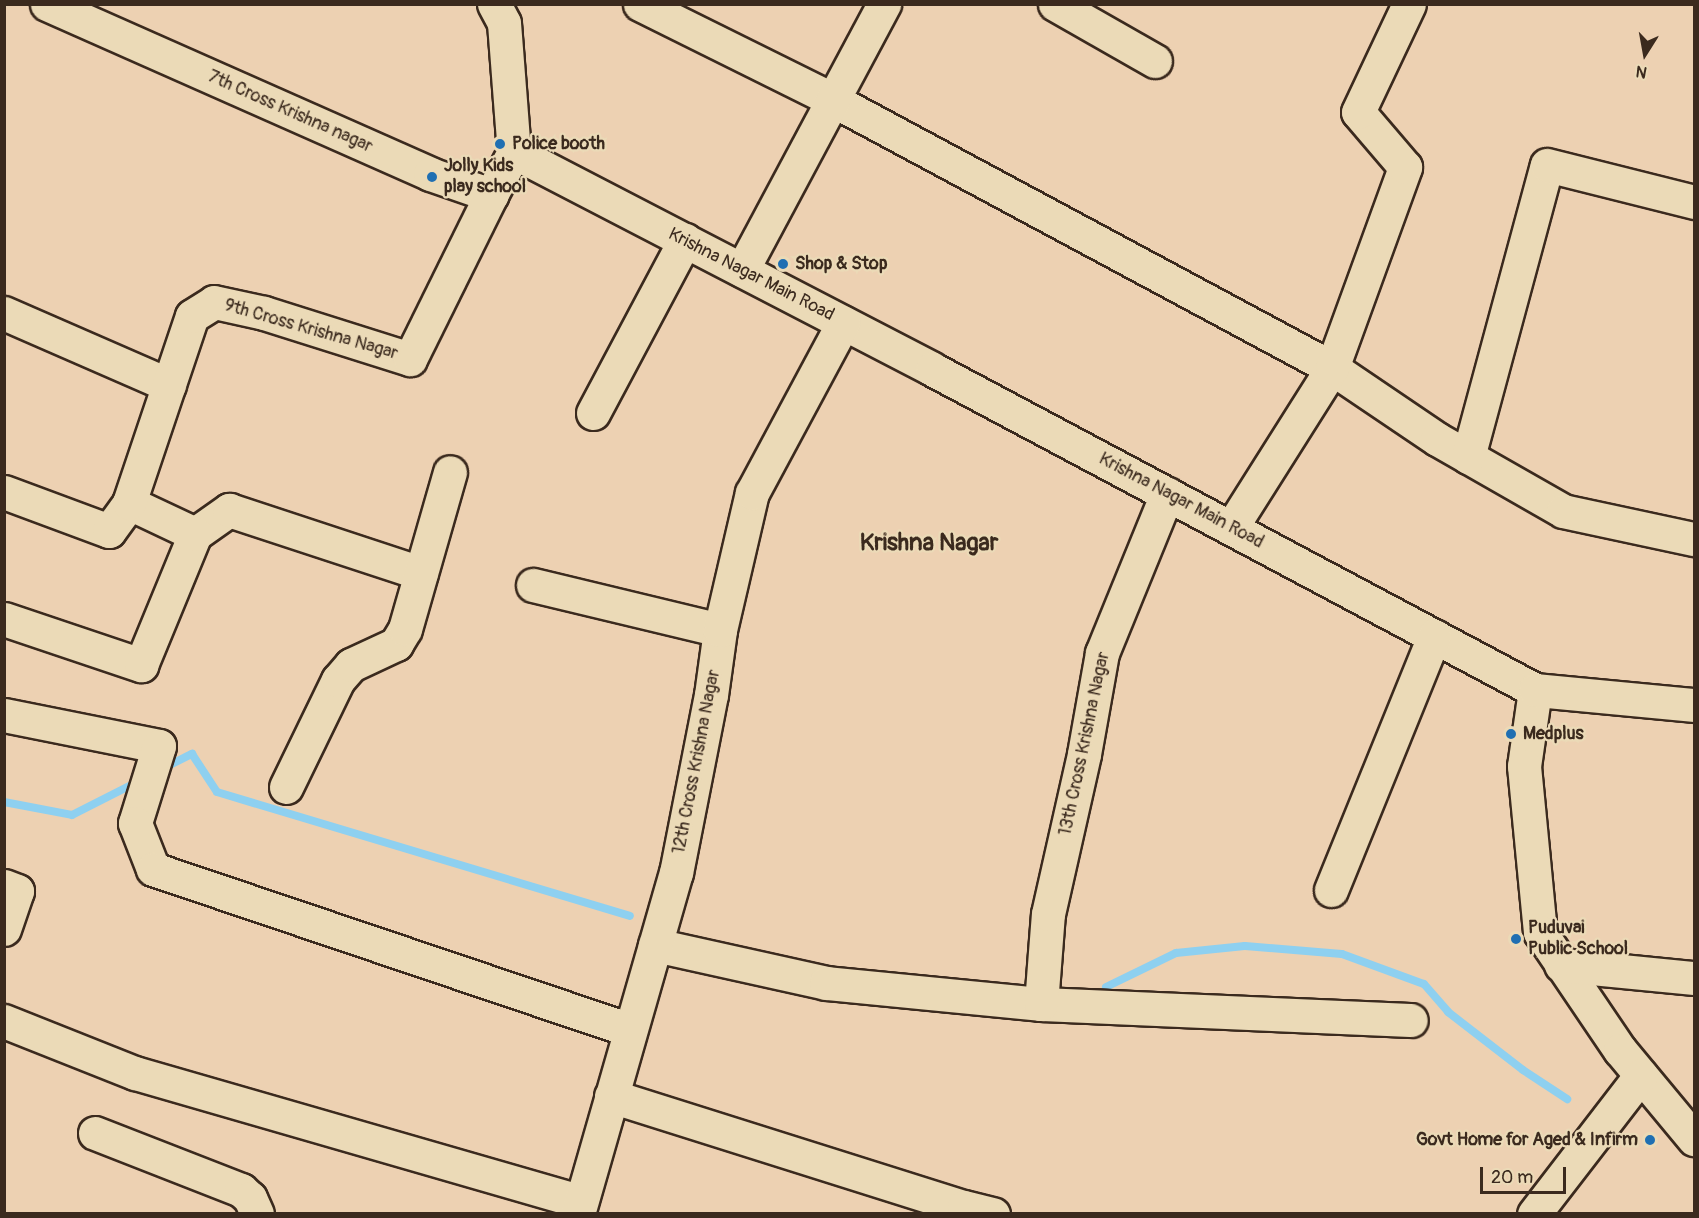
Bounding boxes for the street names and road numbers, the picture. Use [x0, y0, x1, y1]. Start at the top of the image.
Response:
street label: 7th Cross Krishna nagar [204, 66, 376, 158]
street label: Krishna Nagar Main Road [664, 224, 838, 326]
street label: 9th Cross Krishna Nagar [222, 295, 400, 365]
street label: Krishna Nagar Main Road [1095, 448, 1267, 554]
street label: 13th Cross Krishna Nagar [1055, 650, 1115, 838]
street label: 12th Cross Krishna Nagar [669, 668, 725, 856]

